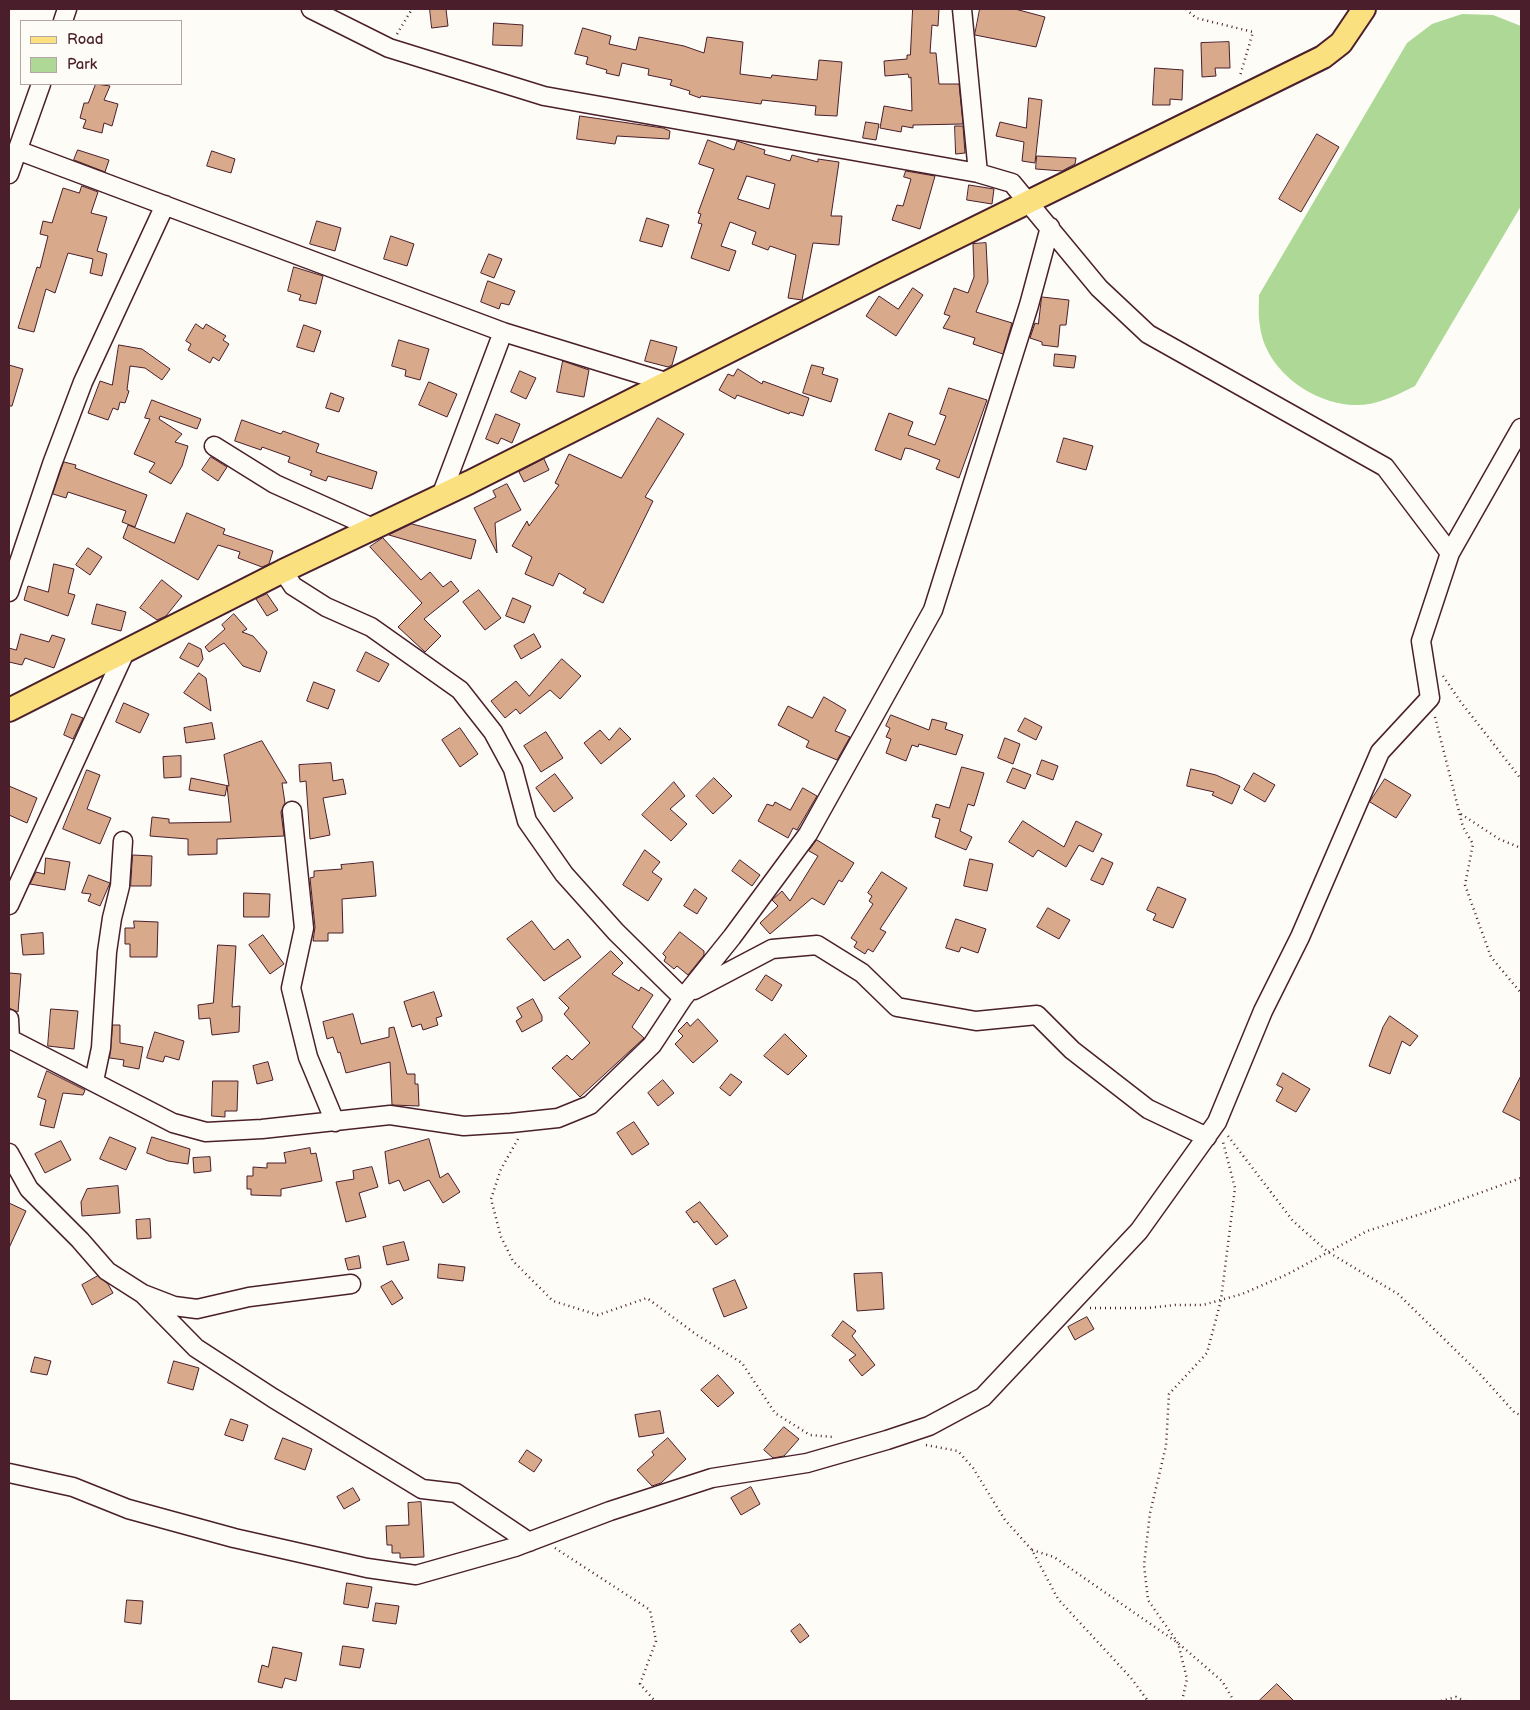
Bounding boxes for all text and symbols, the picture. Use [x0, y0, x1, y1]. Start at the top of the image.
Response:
legend [20, 20, 182, 85]
text: Road [67, 30, 103, 49]
text: Park [67, 55, 97, 74]

